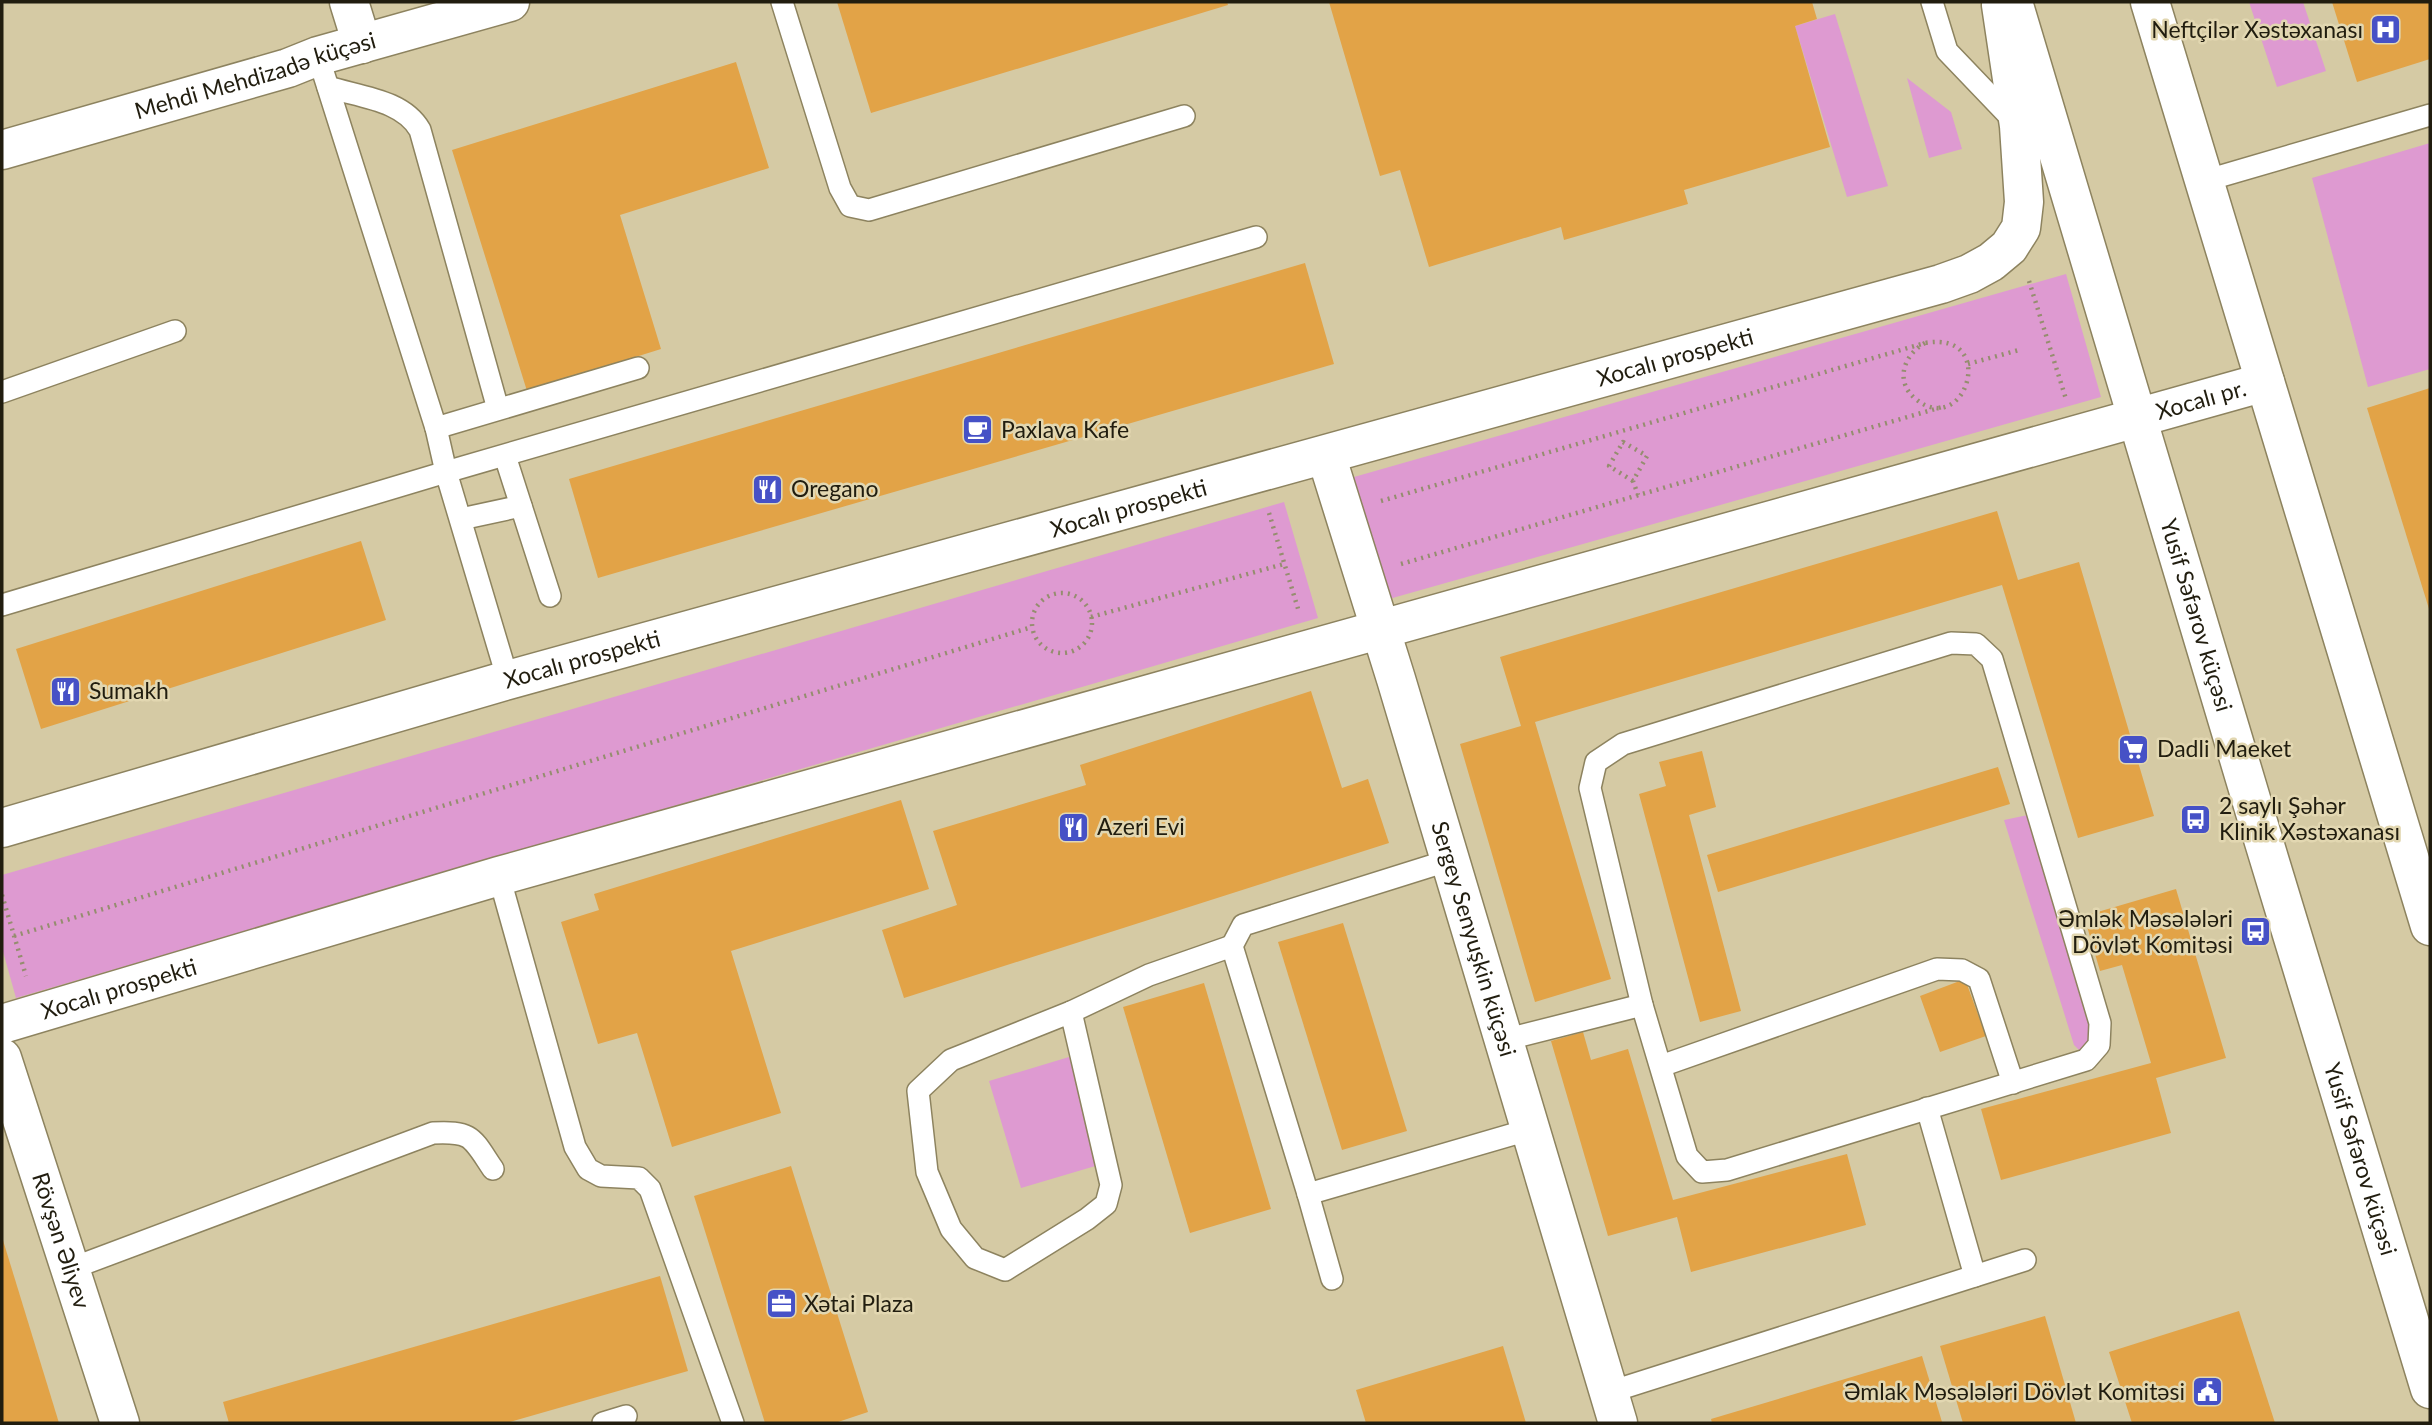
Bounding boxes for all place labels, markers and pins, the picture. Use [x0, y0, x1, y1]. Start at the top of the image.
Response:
hospital icon: Neftçilər Xəstəxanası [2369, 13, 2403, 47]
place label: Neftçilər Xəstəxanası [2151, 15, 2363, 43]
cafe icon: Paxlava Kafe [961, 413, 995, 447]
place label: Paxlava Kafe [1001, 415, 1129, 443]
restaurant icon: Oregano [751, 472, 785, 506]
place label: Oregano [791, 474, 879, 502]
restaurant icon: Sumakh [49, 674, 83, 708]
place label: Sumakh [89, 676, 169, 704]
supermarket icon: Dadli Maeket [2117, 732, 2151, 766]
place label: Dadli Maeket [2157, 734, 2292, 762]
place label: 2 saylı Şəhər Klinik Xəstəxanası [2219, 791, 2400, 845]
bus stop icon: 2 saylı Şəhər Klinik Xəstəxanası [2179, 802, 2213, 836]
restaurant icon: Azeri Evi [1057, 810, 1091, 844]
place label: Azeri Evi [1097, 812, 1185, 840]
place label: Əmlək Məsələləri Dövlət Komitəsi [2058, 904, 2233, 958]
bus stop icon: Əmlək Məsələləri Dövlət Komitəsi [2239, 915, 2273, 949]
office icon: Xətai Plaza [764, 1287, 798, 1321]
place label: Xətai Plaza [804, 1289, 914, 1317]
public building icon: Əmlak Məsələləri Dövlət Komitəsi [2191, 1375, 2225, 1409]
place label: Əmlak Məsələləri Dövlət Komitəsi [1844, 1377, 2185, 1405]

